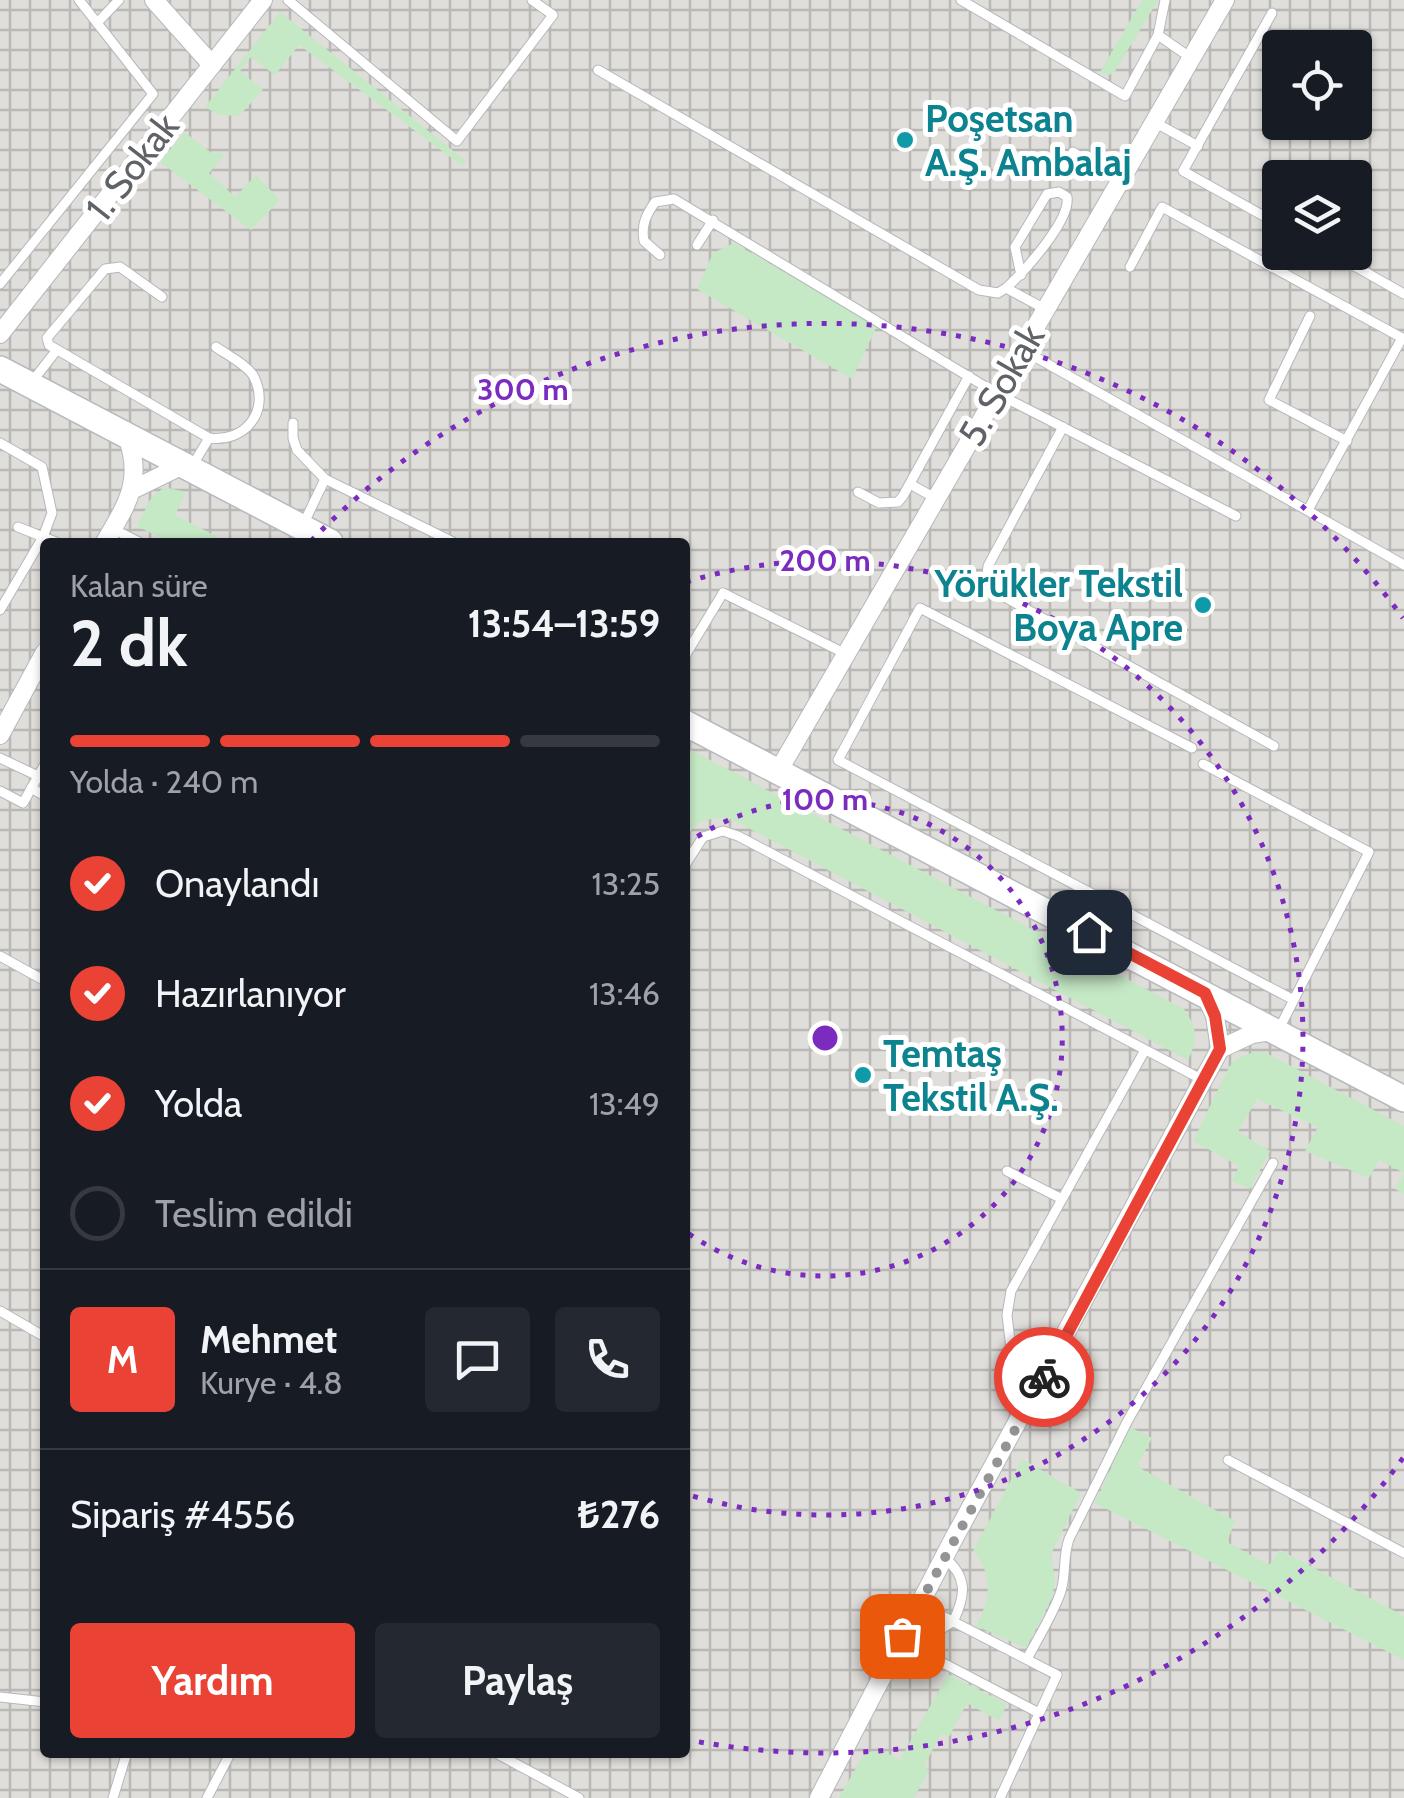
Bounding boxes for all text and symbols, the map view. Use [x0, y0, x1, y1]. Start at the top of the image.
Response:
map controls [1262, 30, 1372, 270]
button: locate [1262, 30, 1372, 140]
place label: Poşetsan A.Ş. Ambalaj [925, 95, 1132, 186]
street label: 1. Sokak [75, 104, 189, 230]
marker: Poşetsan A.Ş. Ambalaj [894, 129, 916, 151]
button: layers [1262, 160, 1372, 270]
street label: 5. Sokak [948, 316, 1054, 454]
text: 300 m [477, 371, 569, 408]
text: 200 m [779, 542, 871, 579]
place label: Yörükler Tekstil Boya Apre [934, 560, 1183, 651]
text: Kalan süre [70, 566, 208, 605]
marker: Yörükler Tekstil Boya Apre [1192, 594, 1214, 616]
text: 13:54–13:59 [468, 600, 660, 647]
text: 2 dk [70, 603, 188, 682]
text: Yolda · 240 m [70, 762, 258, 801]
text: 100 m [782, 781, 868, 818]
icon: check [70, 856, 125, 911]
text: Onaylandı [155, 860, 320, 907]
text: 13:25 [592, 864, 660, 903]
pin [1047, 890, 1132, 975]
icon: home [1062, 905, 1117, 960]
icon: check [70, 966, 125, 1021]
text: Hazırlanıyor [155, 970, 346, 1017]
text: 13:46 [589, 974, 660, 1013]
centre of rings [807, 1020, 843, 1056]
place label: Temtaş Tekstil A.Ş. [883, 1030, 1059, 1121]
marker: Temtaş Tekstil A.Ş. [852, 1064, 874, 1086]
icon: check [70, 1076, 125, 1131]
text: Yolda [155, 1080, 242, 1127]
text: 13:49 [589, 1084, 660, 1123]
text: Teslim edildi [155, 1190, 353, 1237]
button: chat [425, 1307, 530, 1412]
button: phone [555, 1307, 660, 1412]
text: Mehmet [200, 1316, 337, 1363]
courier [994, 1327, 1094, 1427]
text: M [107, 1336, 138, 1383]
icon: bike [1017, 1350, 1072, 1405]
text: Kurye · 4.8 [200, 1363, 343, 1402]
text: Sipariş #4556 [70, 1491, 295, 1538]
text: ₺276 [577, 1491, 660, 1538]
pin [860, 1594, 945, 1679]
icon: bag [875, 1609, 930, 1664]
button: Yardım [70, 1623, 355, 1738]
button: Paylaş [375, 1623, 660, 1738]

